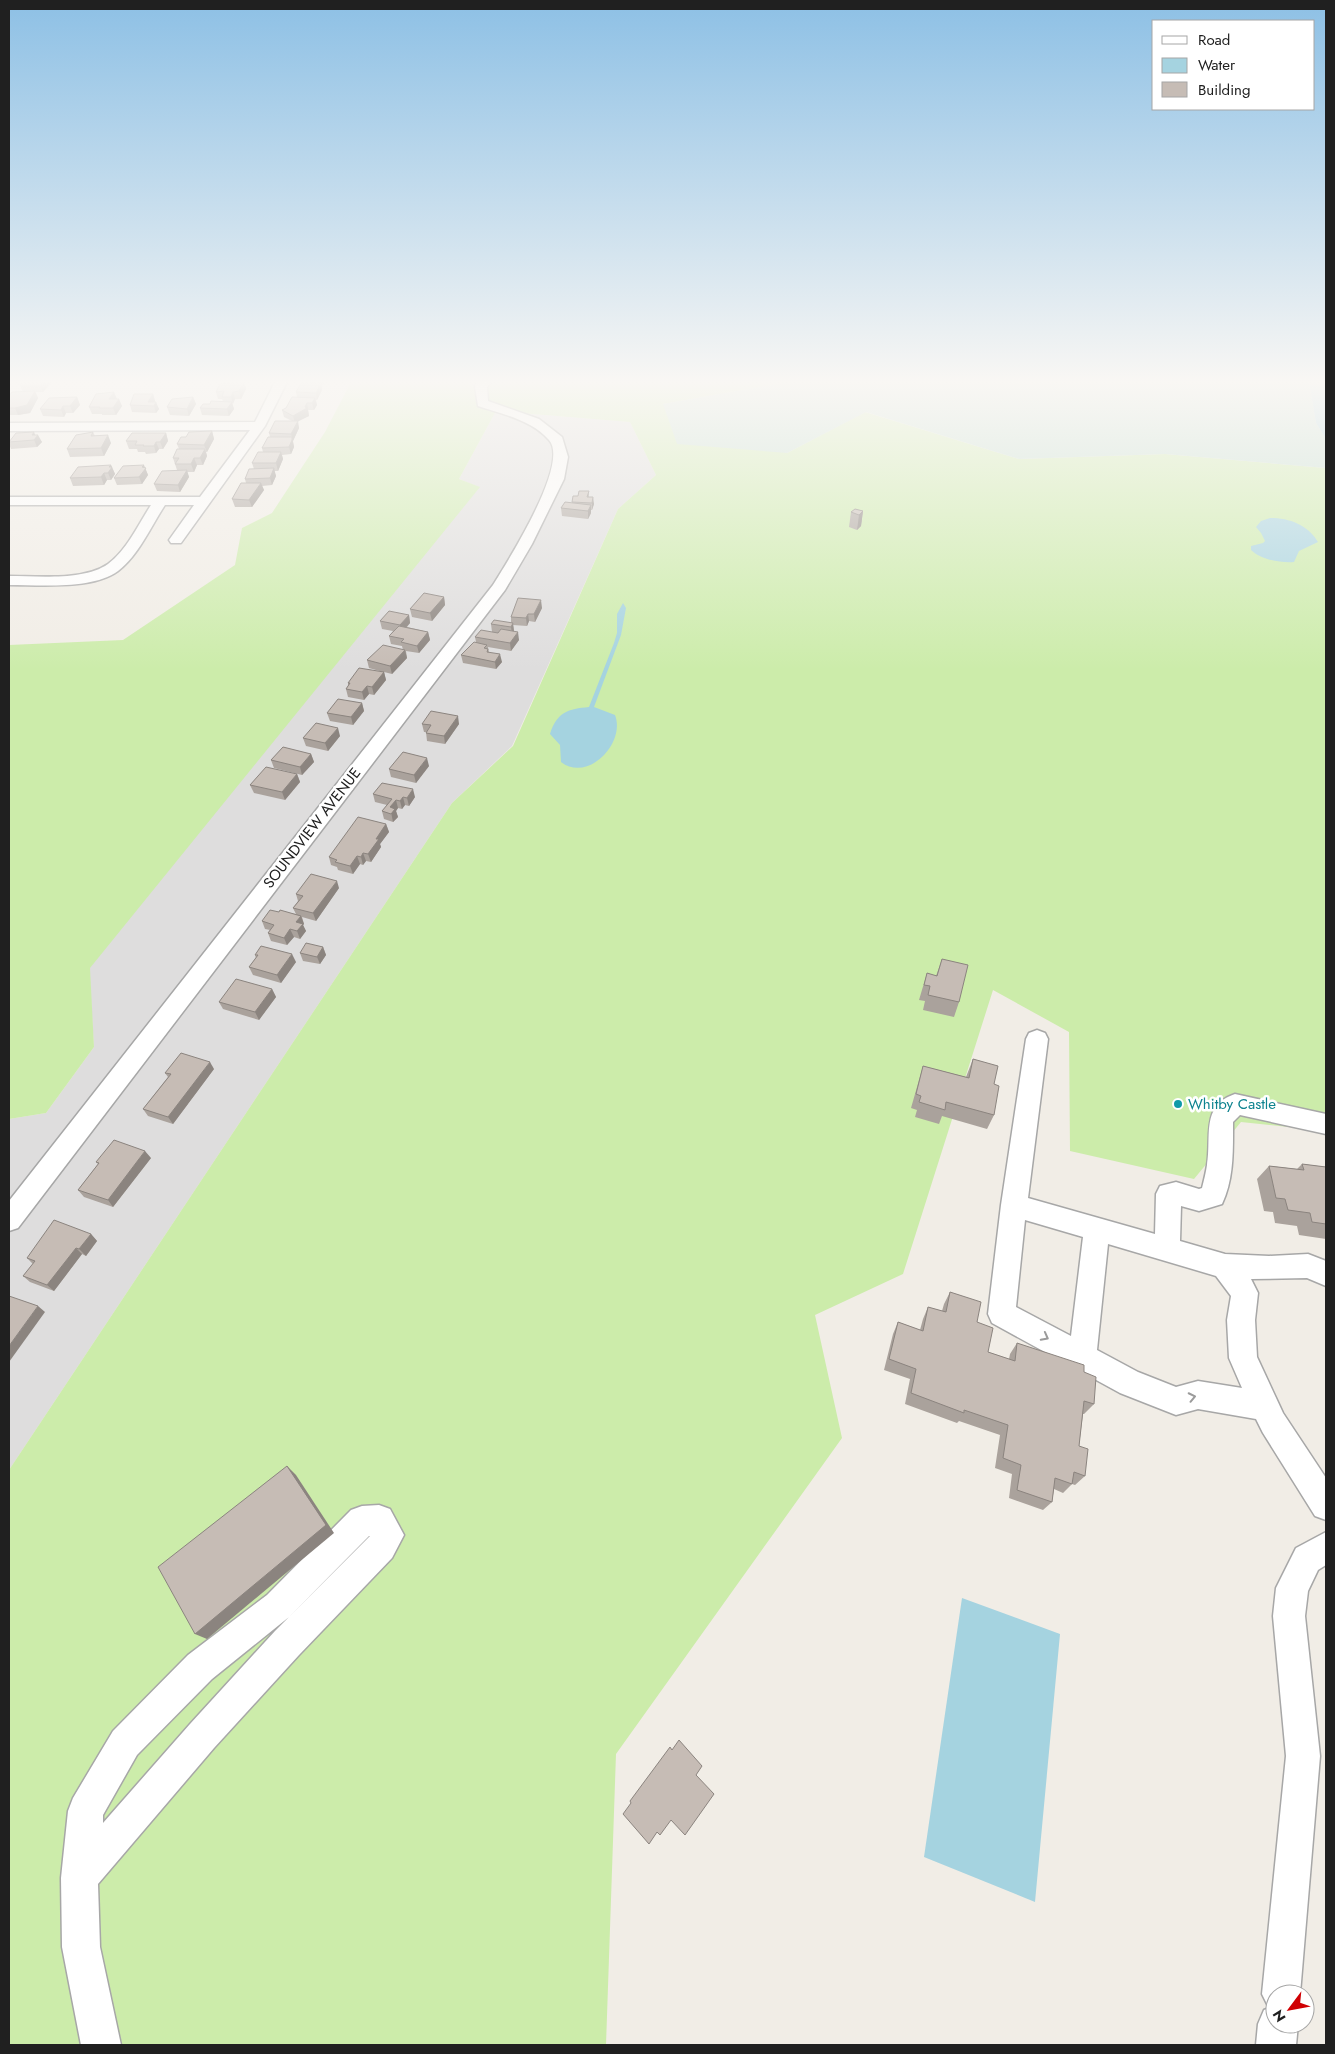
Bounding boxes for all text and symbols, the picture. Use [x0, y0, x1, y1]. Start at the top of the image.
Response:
legend [1152, 20, 1315, 110]
text: Road [1198, 29, 1230, 51]
text: Water [1198, 54, 1236, 76]
text: Building [1198, 79, 1250, 101]
street label: SOUNDVIEW AVENUE [258, 763, 366, 893]
place label: Whitby Castle [1188, 1093, 1276, 1115]
marker: Whitby Castle [1172, 1098, 1184, 1110]
one-way arrow [1040, 1331, 1049, 1341]
one-way arrow [1188, 1392, 1197, 1403]
north arrow [1265, 1984, 1315, 2034]
text: N [1268, 2006, 1290, 2026]

